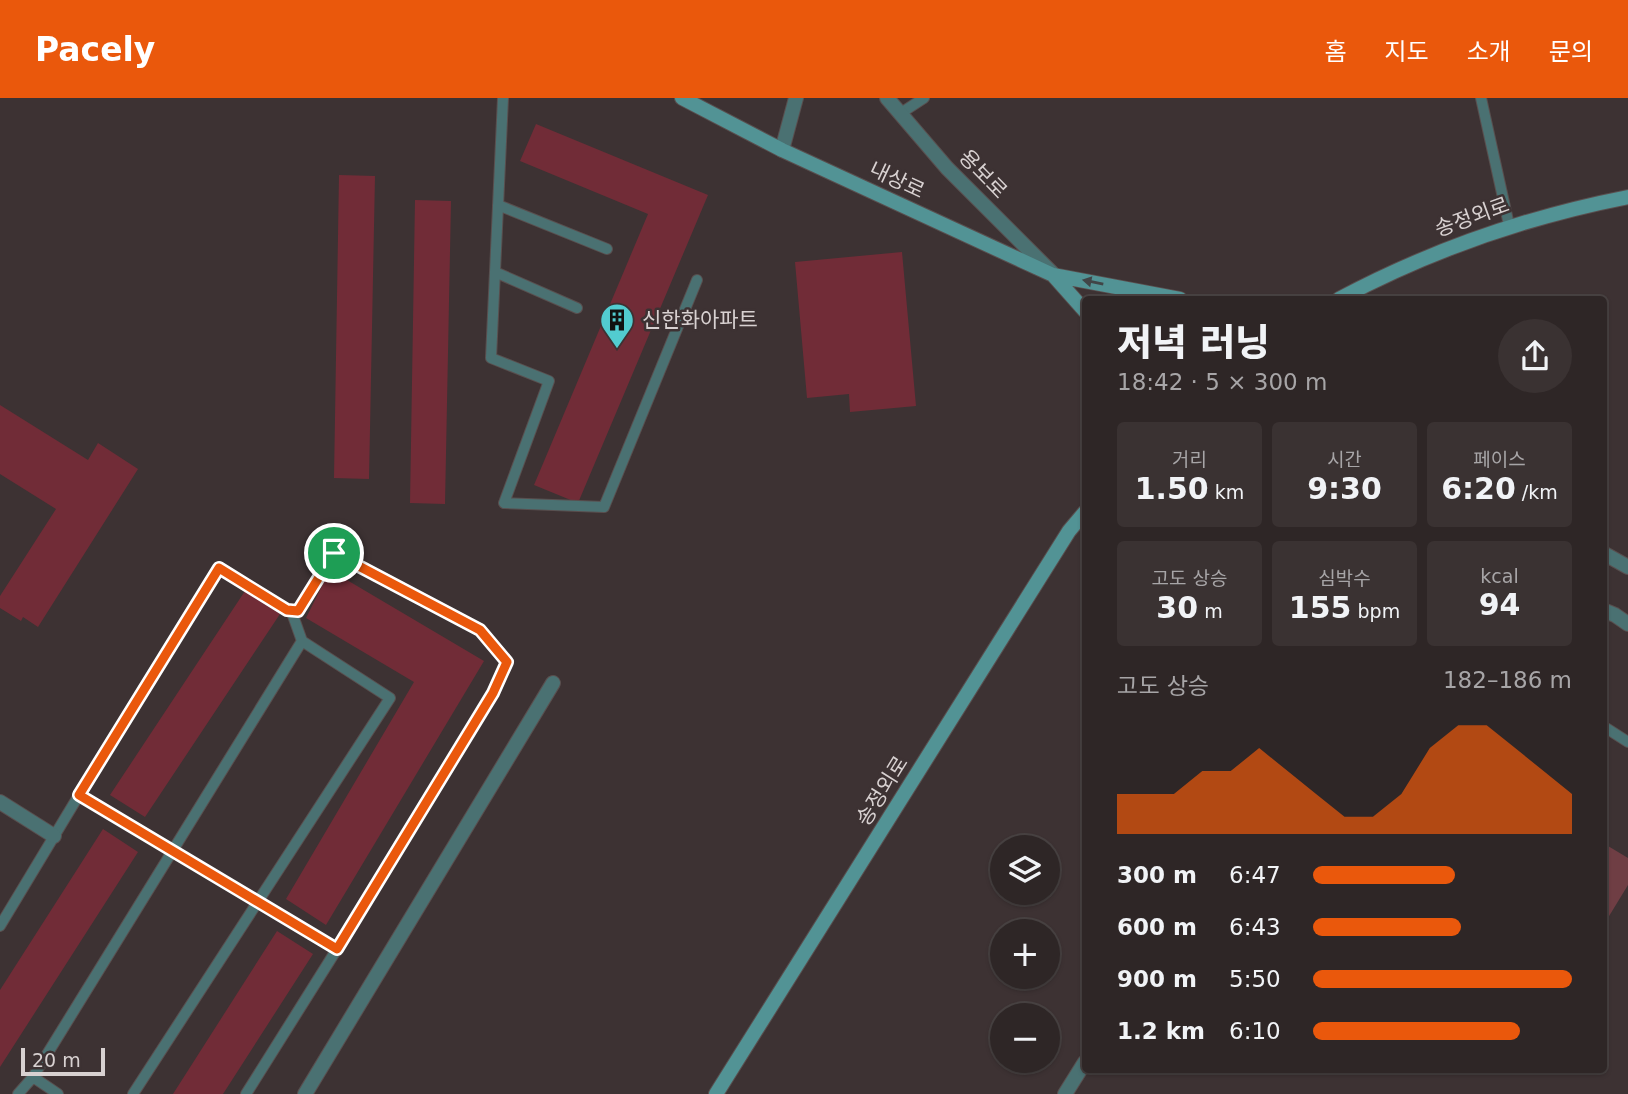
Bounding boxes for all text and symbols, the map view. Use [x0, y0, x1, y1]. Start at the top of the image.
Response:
text: Pacely [35, 30, 155, 69]
text: 홈 [1324, 38, 1346, 66]
text: 지도 [1384, 38, 1429, 66]
text: 소개 [1467, 38, 1511, 66]
text: 문의 [1549, 38, 1593, 66]
street label: 용보로 [954, 145, 1012, 203]
street label: 내상로 [866, 157, 928, 203]
street label: 송정외로 [1432, 193, 1512, 241]
one-way arrow [1082, 277, 1104, 288]
building icon: 신한화아파트 [598, 301, 636, 350]
place label: 신한화아파트 [642, 308, 758, 332]
button: share [1498, 319, 1572, 393]
text: 저녁 러닝 [1117, 321, 1270, 365]
text: 18:42 · 5 × 300 m [1117, 369, 1327, 395]
text: 거리 [1172, 448, 1207, 470]
text: 시간 [1327, 448, 1362, 470]
text: 페이스 [1473, 448, 1526, 470]
text: 1.50 [1135, 471, 1209, 506]
text: 9:30 [1307, 471, 1382, 506]
text: 6:20 [1441, 471, 1516, 506]
text: km [1209, 481, 1244, 503]
text: /km [1516, 481, 1558, 503]
pin [304, 523, 364, 583]
icon: arrive [315, 534, 353, 572]
text: kcal [1480, 565, 1519, 587]
text: 고도 상승 [1152, 567, 1227, 589]
text: 심박수 [1318, 567, 1371, 589]
text: 94 [1479, 587, 1520, 622]
text: 30 [1156, 590, 1198, 625]
text: 155 [1289, 590, 1351, 625]
text: m [1198, 600, 1223, 622]
text: bpm [1351, 600, 1400, 622]
text: 182–186 m [1443, 667, 1572, 693]
text: 고도 상승 [1117, 673, 1209, 699]
street label: 송정외로 [851, 752, 913, 830]
map controls [990, 835, 1060, 1073]
button: layers [990, 835, 1060, 905]
text: 300 m [1117, 862, 1197, 888]
text: 6:47 [1229, 862, 1281, 888]
text: 600 m [1117, 914, 1197, 940]
text: 6:43 [1229, 914, 1281, 940]
button: + [990, 919, 1060, 989]
text: 900 m [1117, 966, 1197, 992]
text: 5:50 [1229, 966, 1281, 992]
button: − [990, 1003, 1060, 1073]
text: 1.2 km [1117, 1018, 1205, 1044]
text: 6:10 [1229, 1018, 1281, 1044]
scale bar [21, 1045, 105, 1077]
text: 20 m [32, 1049, 81, 1071]

